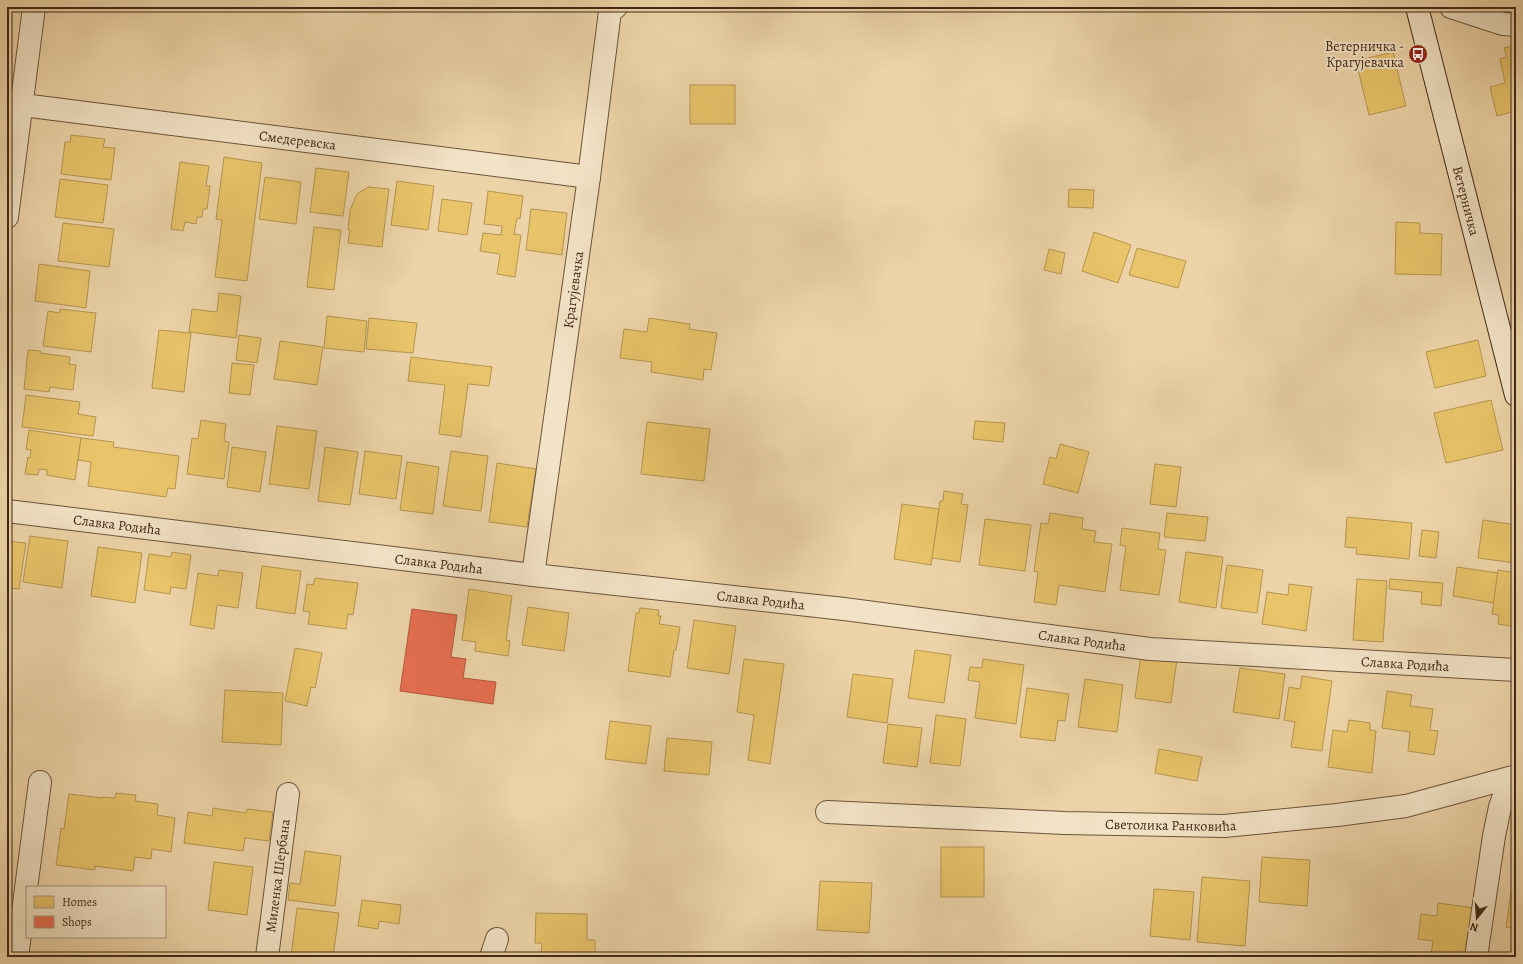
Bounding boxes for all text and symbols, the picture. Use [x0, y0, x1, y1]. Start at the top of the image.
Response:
place label: Ветерничка - Крагујевачка [1325, 37, 1405, 72]
bus stop icon: Ветерничка - Крагујевачка [1407, 43, 1429, 65]
street label: Смедеревска [258, 126, 338, 155]
street label: Ветерничка [1448, 164, 1484, 238]
street label: Крагујевачка [559, 249, 589, 330]
street label: Славка Родића [72, 510, 163, 540]
street label: Славка Родића [394, 549, 484, 579]
street label: Славка Родића [716, 586, 806, 615]
street label: Славка Родића [1037, 625, 1128, 656]
street label: Славка Родића [1361, 652, 1450, 676]
street label: Светолика Ранковића [1105, 815, 1238, 836]
street label: Миленка Шербана [261, 817, 295, 934]
legend [26, 886, 166, 938]
text: Homes [62, 894, 97, 910]
north arrow [1457, 898, 1497, 938]
text: Shops [62, 914, 92, 930]
text: N [1468, 919, 1480, 935]

